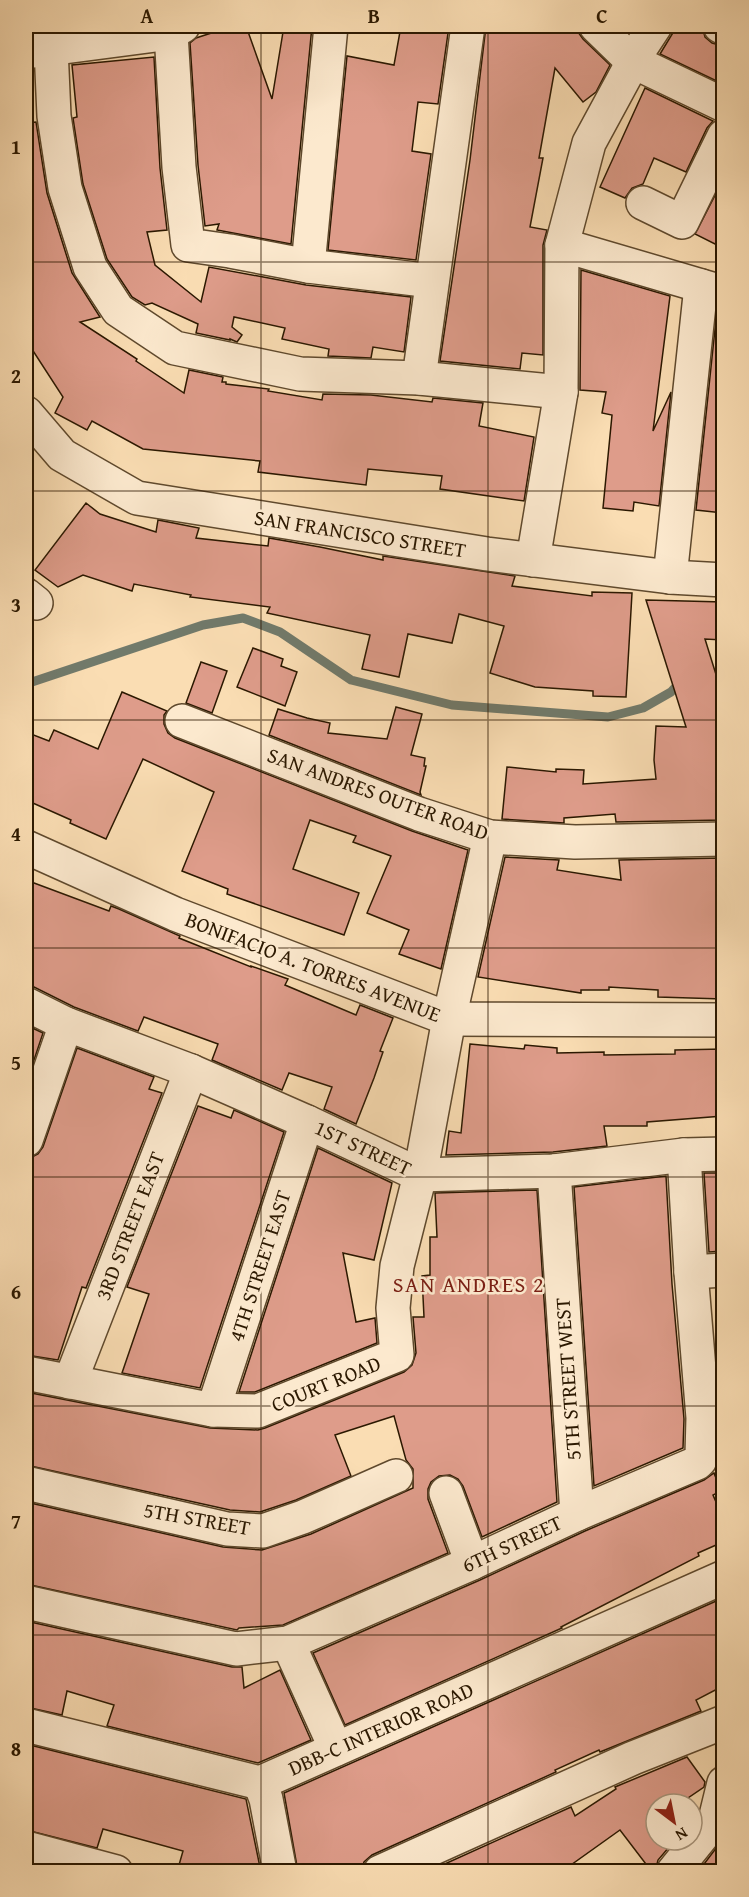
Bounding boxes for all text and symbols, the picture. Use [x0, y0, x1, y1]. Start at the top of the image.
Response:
text: A [141, 1, 154, 30]
text: B [368, 1, 380, 30]
text: C [596, 1, 608, 30]
text: 1 [11, 132, 21, 161]
text: 2 [11, 361, 21, 390]
street label: SAN FRANCISCO STREET [252, 501, 469, 566]
text: 3 [11, 590, 21, 619]
street label: SAN ANDRES OUTER ROAD [263, 739, 493, 848]
text: 4 [11, 819, 21, 848]
street label: BONIFACIO A. TORRES AVENUE [181, 903, 446, 1030]
text: 5 [11, 1048, 21, 1077]
street label: 1ST STREET [310, 1112, 417, 1184]
street label: 3RD STREET EAST [87, 1147, 172, 1305]
street label: 4TH STREET EAST [220, 1186, 299, 1346]
district label: SAN ANDRES 2 [393, 1268, 545, 1300]
text: 6 [11, 1277, 21, 1306]
street label: 5TH STREET WEST [546, 1297, 589, 1461]
street label: COURT ROAD [266, 1347, 385, 1420]
street label: 5TH STREET [141, 1494, 253, 1543]
text: 7 [11, 1506, 21, 1535]
street label: 6TH STREET [456, 1507, 567, 1580]
street label: DBB-C INTERIOR ROAD [283, 1674, 479, 1783]
text: 8 [11, 1734, 21, 1763]
north arrow [644, 1792, 704, 1852]
text: N [671, 1822, 693, 1848]

